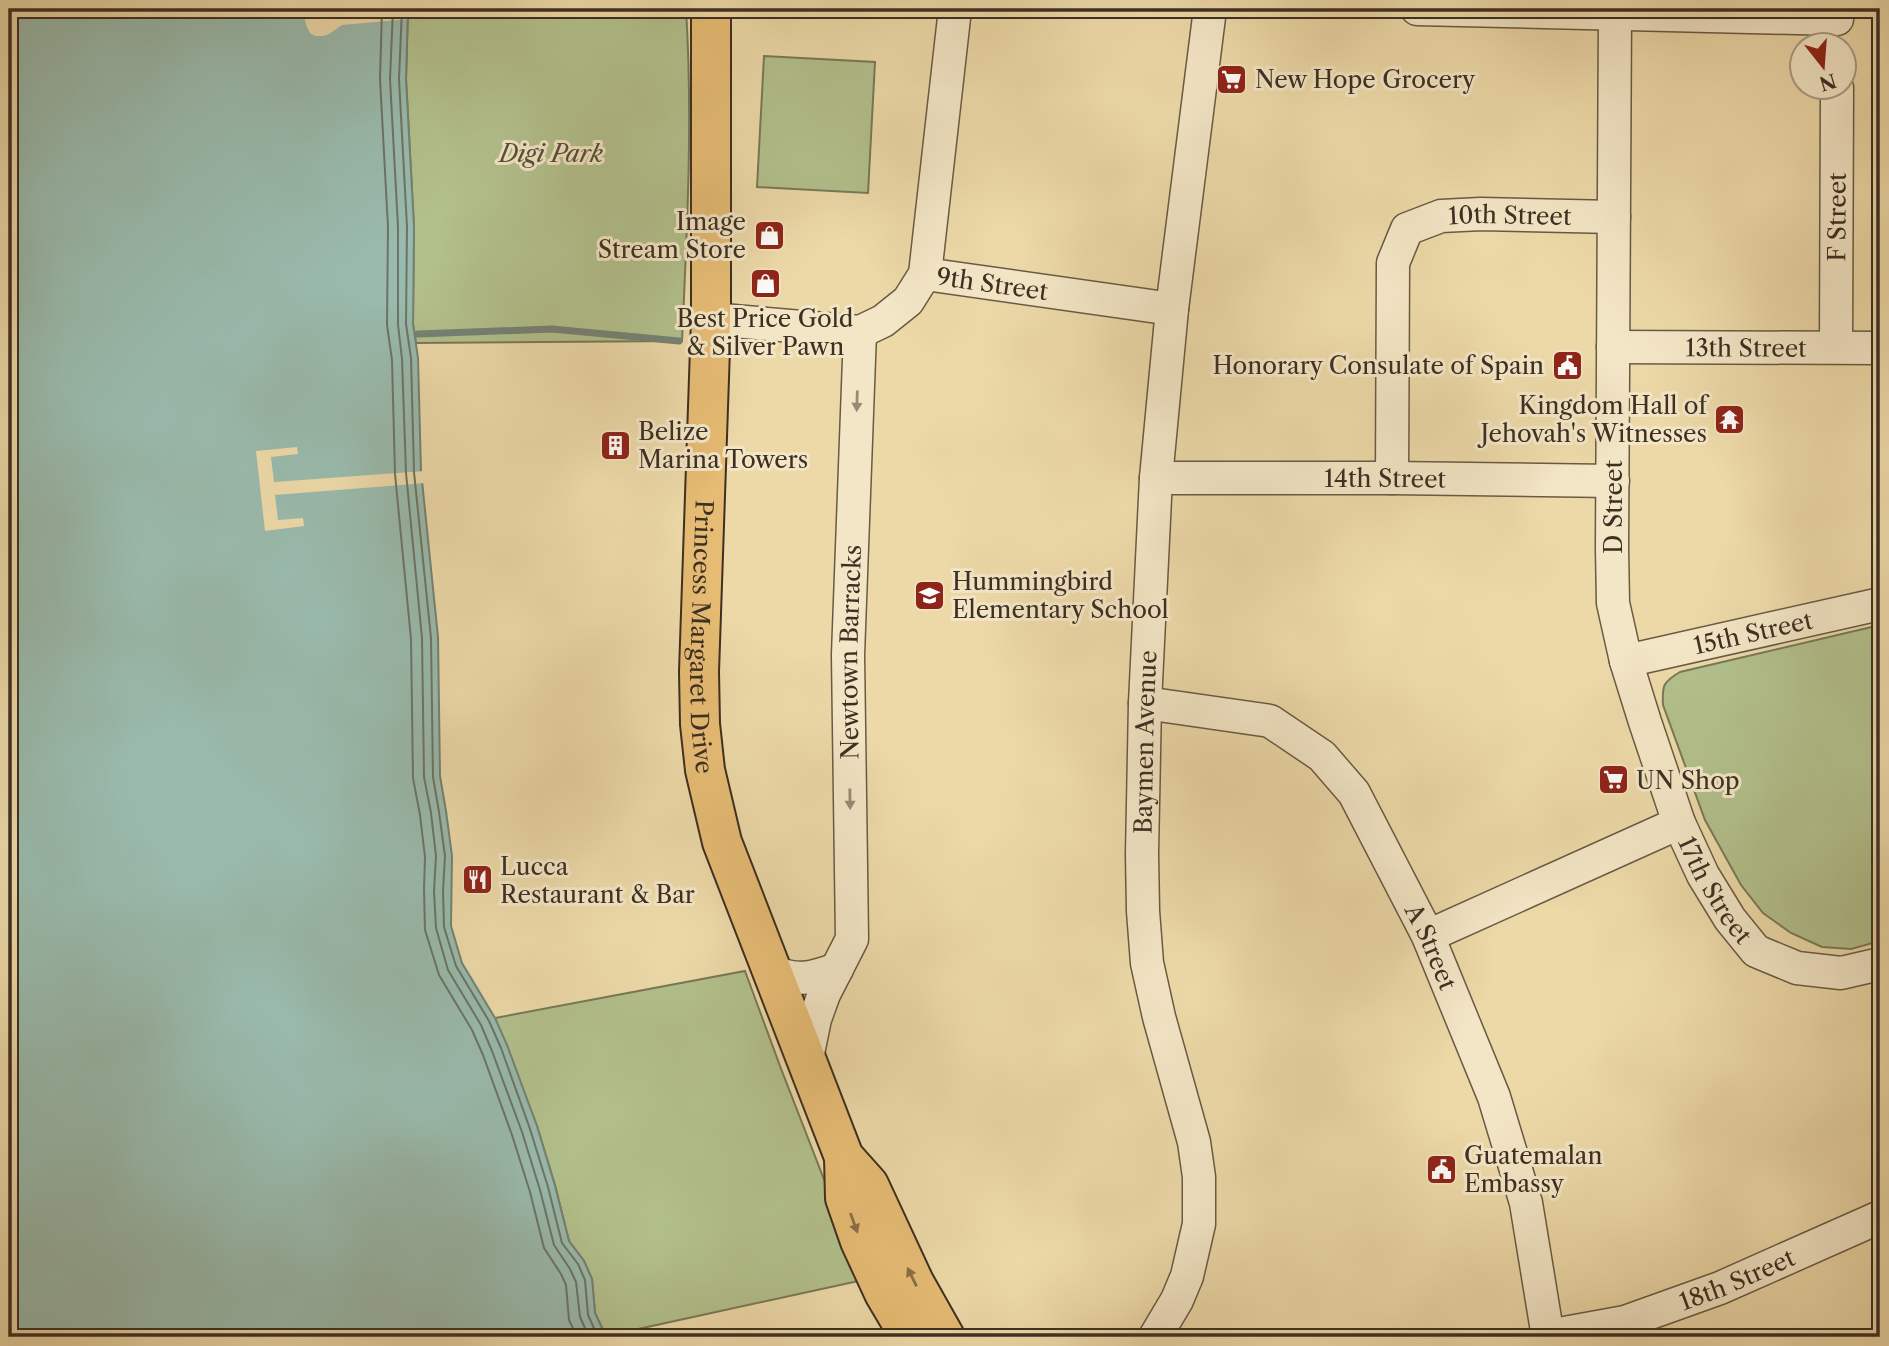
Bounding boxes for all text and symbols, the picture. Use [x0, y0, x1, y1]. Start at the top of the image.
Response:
north arrow [1787, 32, 1857, 102]
supermarket icon: New Hope Grocery [1215, 62, 1249, 96]
place label: New Hope Grocery [1255, 65, 1476, 94]
text: N [1817, 68, 1839, 95]
park label: Digi Park [497, 139, 603, 168]
street label: F Street [1822, 172, 1851, 262]
street label: 10th Street [1447, 199, 1572, 231]
place label: Image Stream Store [598, 207, 746, 264]
shop icon: Image Stream Store [752, 218, 786, 252]
street label: 9th Street [935, 261, 1050, 306]
shop icon: Best Price Gold & Silver Pawn [748, 267, 782, 301]
place label: Best Price Gold & Silver Pawn [677, 304, 854, 361]
street label: 13th Street [1685, 333, 1807, 362]
public building icon: Honorary Consulate of Spain [1550, 348, 1584, 382]
place label: Honorary Consulate of Spain [1213, 351, 1544, 380]
one-way arrow [852, 390, 863, 412]
place label: Kingdom Hall of Jehovah's Witnesses [1476, 391, 1709, 448]
temple icon: Kingdom Hall of Jehovah's Witnesses [1713, 402, 1747, 436]
place label: Belize Marina Towers [638, 417, 808, 474]
building icon: Belize Marina Towers [598, 428, 632, 462]
street label: D Street [1599, 460, 1628, 554]
street label: 14th Street [1324, 464, 1447, 493]
street label: Princess Margaret Drive [684, 499, 720, 775]
street label: Newtown Barracks [833, 544, 867, 760]
place label: Hummingbird Elementary School [952, 567, 1169, 624]
school or university icon: Hummingbird Elementary School [912, 578, 946, 612]
street label: 15th Street [1691, 605, 1816, 660]
street label: Baymen Avenue [1128, 650, 1162, 834]
supermarket icon: UN Shop [1596, 763, 1630, 797]
place label: UN Shop [1636, 766, 1740, 795]
one-way arrow [844, 789, 856, 811]
street label: 17th Street [1673, 832, 1759, 950]
place label: Lucca Restaurant & Bar [500, 852, 695, 909]
restaurant icon: Lucca Restaurant & Bar [460, 863, 494, 897]
street label: A Street [1399, 898, 1463, 995]
place label: Guatemalan Embassy [1464, 1141, 1603, 1198]
public building icon: Guatemalan Embassy [1424, 1152, 1458, 1186]
one-way arrow [849, 1213, 860, 1234]
street label: 18th Street [1675, 1242, 1799, 1316]
one-way arrow [907, 1267, 918, 1287]

